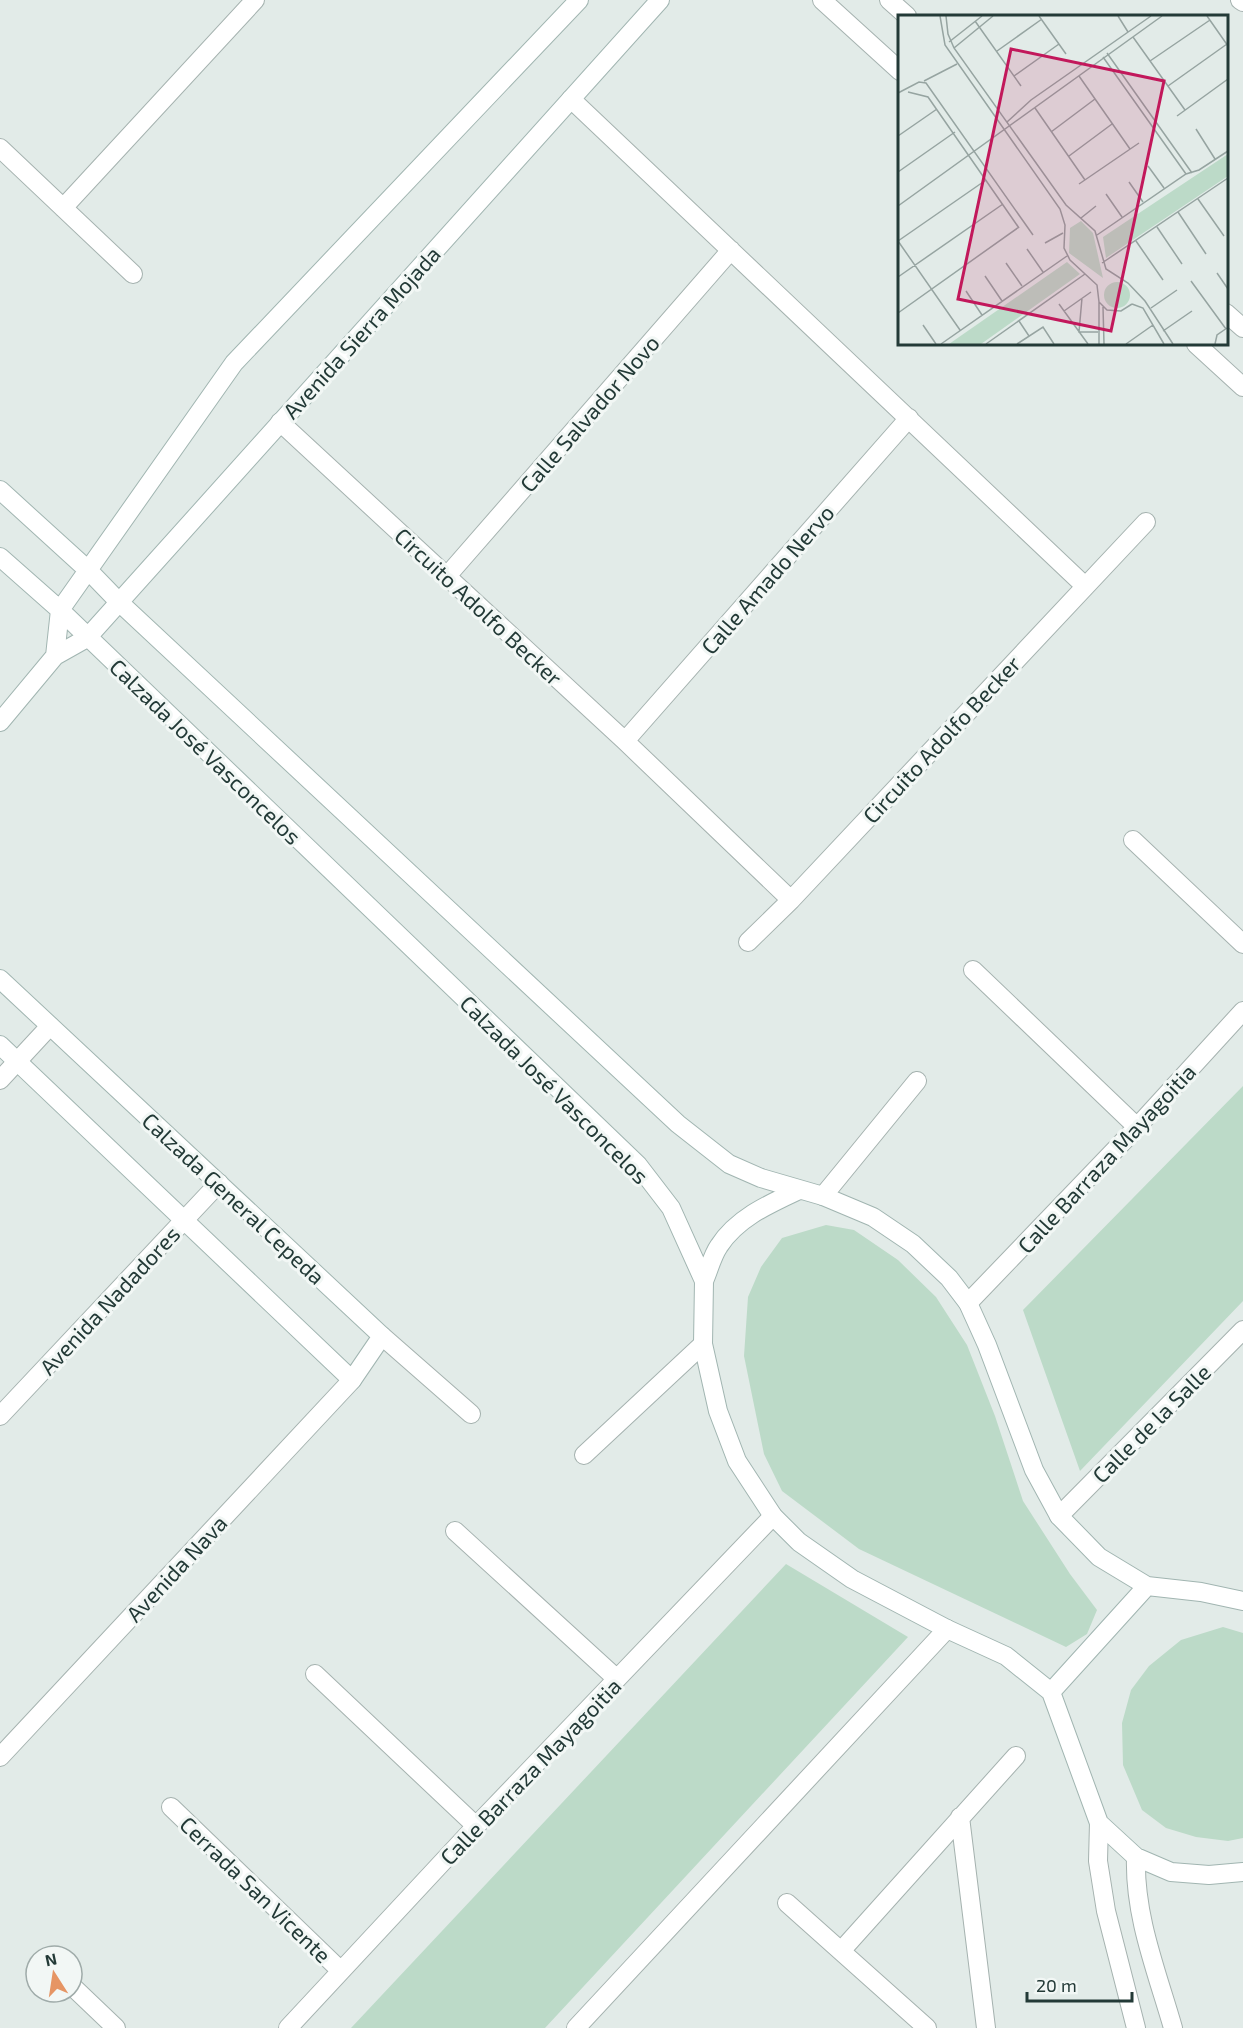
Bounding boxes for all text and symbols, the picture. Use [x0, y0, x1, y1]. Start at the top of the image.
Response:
inset map [898, 15, 1228, 345]
street label: Avenida Sierra Mojada [277, 241, 446, 424]
street label: Calle Salvador Novo [514, 329, 664, 497]
street label: Calle Amado Nervo [695, 499, 839, 659]
street label: Circuito Adolfo Becker [390, 522, 568, 690]
street label: Circuito Adolfo Becker [857, 650, 1025, 828]
street label: Calzada José Vasconcelos [105, 653, 307, 849]
street label: Calzada José Vasconcelos [455, 989, 655, 1189]
street label: Calle Barraza Mayagoitia [1012, 1058, 1200, 1258]
street label: Calzada General Cepeda [137, 1107, 331, 1289]
street label: Avenida Nadadores [34, 1220, 184, 1380]
street label: Calle de la Salle [1086, 1358, 1216, 1488]
street label: Avenida Nava [120, 1510, 232, 1626]
street label: Calle Barraza Mayagoitia [434, 1672, 626, 1870]
street label: Cerrada San Vicente [175, 1810, 337, 1968]
north arrow [24, 1944, 84, 2004]
text: N [43, 1948, 58, 1969]
scale bar [1027, 1965, 1132, 2003]
text: 20 m [1036, 1974, 1077, 1996]

